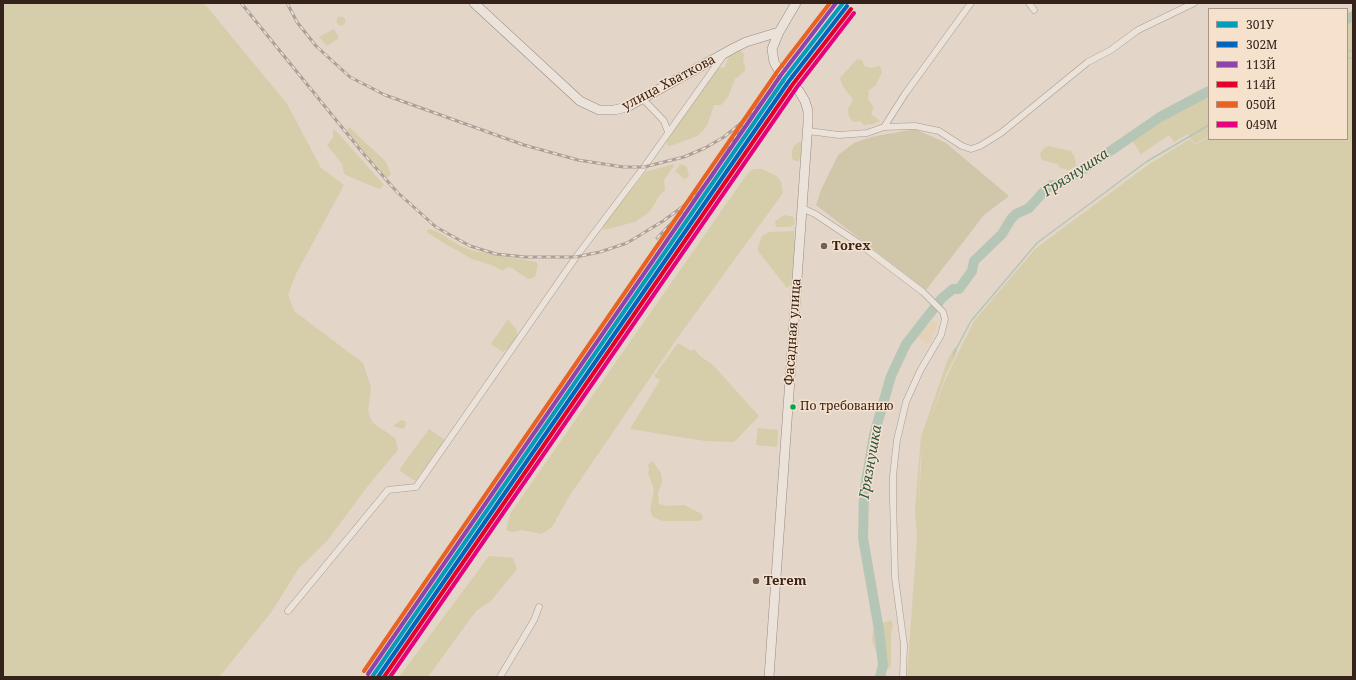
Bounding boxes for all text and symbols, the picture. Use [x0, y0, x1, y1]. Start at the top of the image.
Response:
legend [1208, 8, 1348, 140]
text: 301У [1246, 16, 1274, 33]
text: 302М [1246, 36, 1278, 53]
street label: улица Хваткова [620, 52, 718, 114]
text: 113Й [1246, 56, 1276, 73]
text: 114Й [1246, 76, 1276, 93]
text: 050Й [1246, 96, 1276, 113]
text: 049М [1246, 116, 1278, 133]
water label: Грязнушка [1040, 146, 1112, 200]
place label: Torex [832, 238, 871, 254]
marker: Torex [819, 241, 829, 251]
street label: Фасадная улица [781, 278, 805, 386]
place label: По требованию [800, 400, 893, 414]
marker: По требованию [788, 402, 798, 412]
water label: Грязнушка [856, 424, 886, 500]
place label: Terem [764, 573, 806, 589]
marker: Terem [751, 576, 761, 586]

